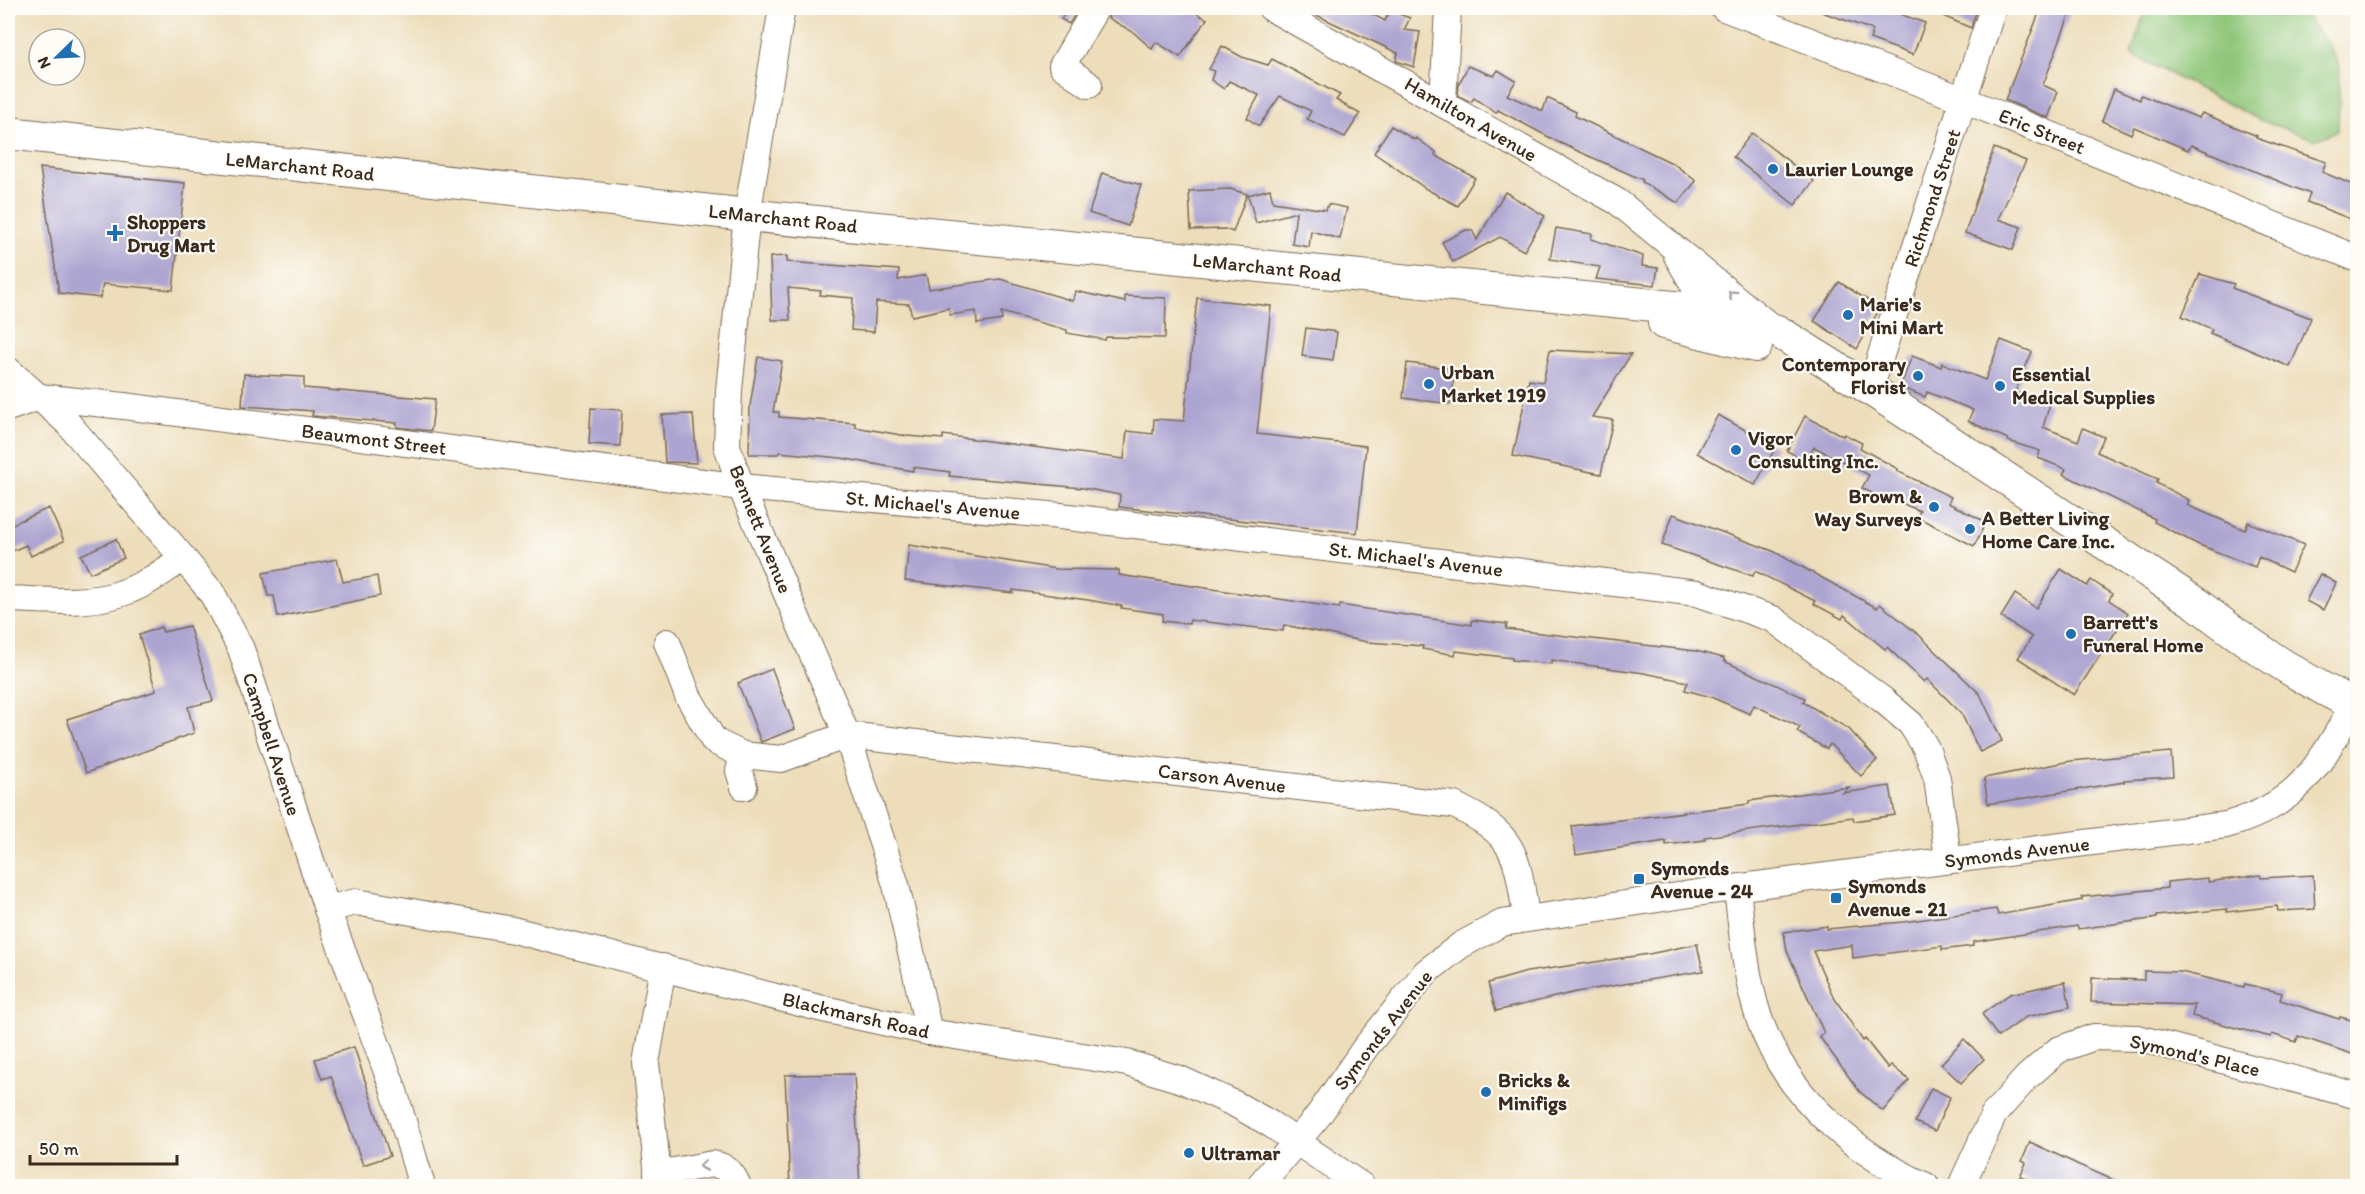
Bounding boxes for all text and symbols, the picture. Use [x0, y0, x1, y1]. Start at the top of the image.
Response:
north arrow [27, 27, 87, 87]
text: N [33, 54, 55, 72]
street label: Hamilton Avenue [1401, 71, 1541, 167]
street label: Eric Street [1995, 103, 2089, 159]
street label: Richmond Street [1898, 126, 1966, 270]
street label: LeMarchant Road [224, 146, 376, 186]
place label: Laurier Lounge [1785, 157, 1914, 182]
marker: Laurier Lounge [1766, 162, 1780, 176]
street label: LeMarchant Road [707, 198, 859, 238]
place label: Shoppers Drug Mart [127, 210, 216, 258]
marker: Shoppers Drug Mart [108, 226, 122, 240]
street label: LeMarchant Road [1191, 247, 1343, 287]
one-way arrow [1728, 291, 1739, 302]
place label: Marie's Mini Mart [1860, 292, 1944, 339]
marker: Marie's Mini Mart [1841, 308, 1855, 322]
place label: Contemporary Florist [1782, 352, 1907, 399]
place label: Urban Market 1919 [1441, 360, 1546, 407]
place label: Essential Medical Supplies [2012, 362, 2155, 410]
marker: Contemporary Florist [1911, 369, 1925, 383]
marker: Urban Market 1919 [1422, 377, 1436, 391]
marker: Essential Medical Supplies [1993, 379, 2007, 393]
street label: Beaumont Street [300, 418, 448, 460]
place label: Vigor Consulting Inc. [1748, 426, 1879, 474]
marker: Vigor Consulting Inc. [1729, 443, 1743, 457]
street label: Bennett Avenue [724, 461, 798, 597]
place label: Brown & Way Surveys [1815, 484, 1922, 532]
street label: St. Michael's Avenue [845, 485, 1021, 525]
marker: Brown & Way Surveys [1927, 500, 1941, 514]
place label: A Better Living Home Care Inc. [1981, 506, 2115, 553]
marker: A Better Living Home Care Inc. [1963, 522, 1977, 536]
street label: St. Michael's Avenue [1328, 536, 1504, 582]
place label: Barrett's Funeral Home [2083, 610, 2204, 657]
marker: Barrett's Funeral Home [2064, 627, 2078, 641]
street label: Campbell Avenue [238, 669, 306, 819]
street label: Carson Avenue [1157, 758, 1287, 798]
street label: Symonds Avenue [1943, 831, 2091, 873]
place label: Symonds Avenue - 24 [1650, 856, 1753, 903]
marker: Symonds Avenue - 24 [1632, 872, 1646, 886]
place label: Symonds Avenue - 21 [1847, 874, 1948, 921]
marker: Symonds Avenue - 21 [1829, 891, 1843, 905]
street label: Symonds Avenue [1329, 965, 1437, 1095]
street label: Blackmarsh Road [780, 986, 932, 1044]
street label: Symond's Place [2128, 1028, 2262, 1082]
place label: Bricks & Minifigs [1498, 1068, 1570, 1116]
marker: Bricks & Minifigs [1479, 1085, 1493, 1099]
scale bar [30, 1128, 177, 1166]
text: 50 m [39, 1138, 79, 1160]
place label: Ultramar [1201, 1141, 1280, 1165]
marker: Ultramar [1182, 1146, 1196, 1160]
one-way arrow [698, 1159, 708, 1172]

